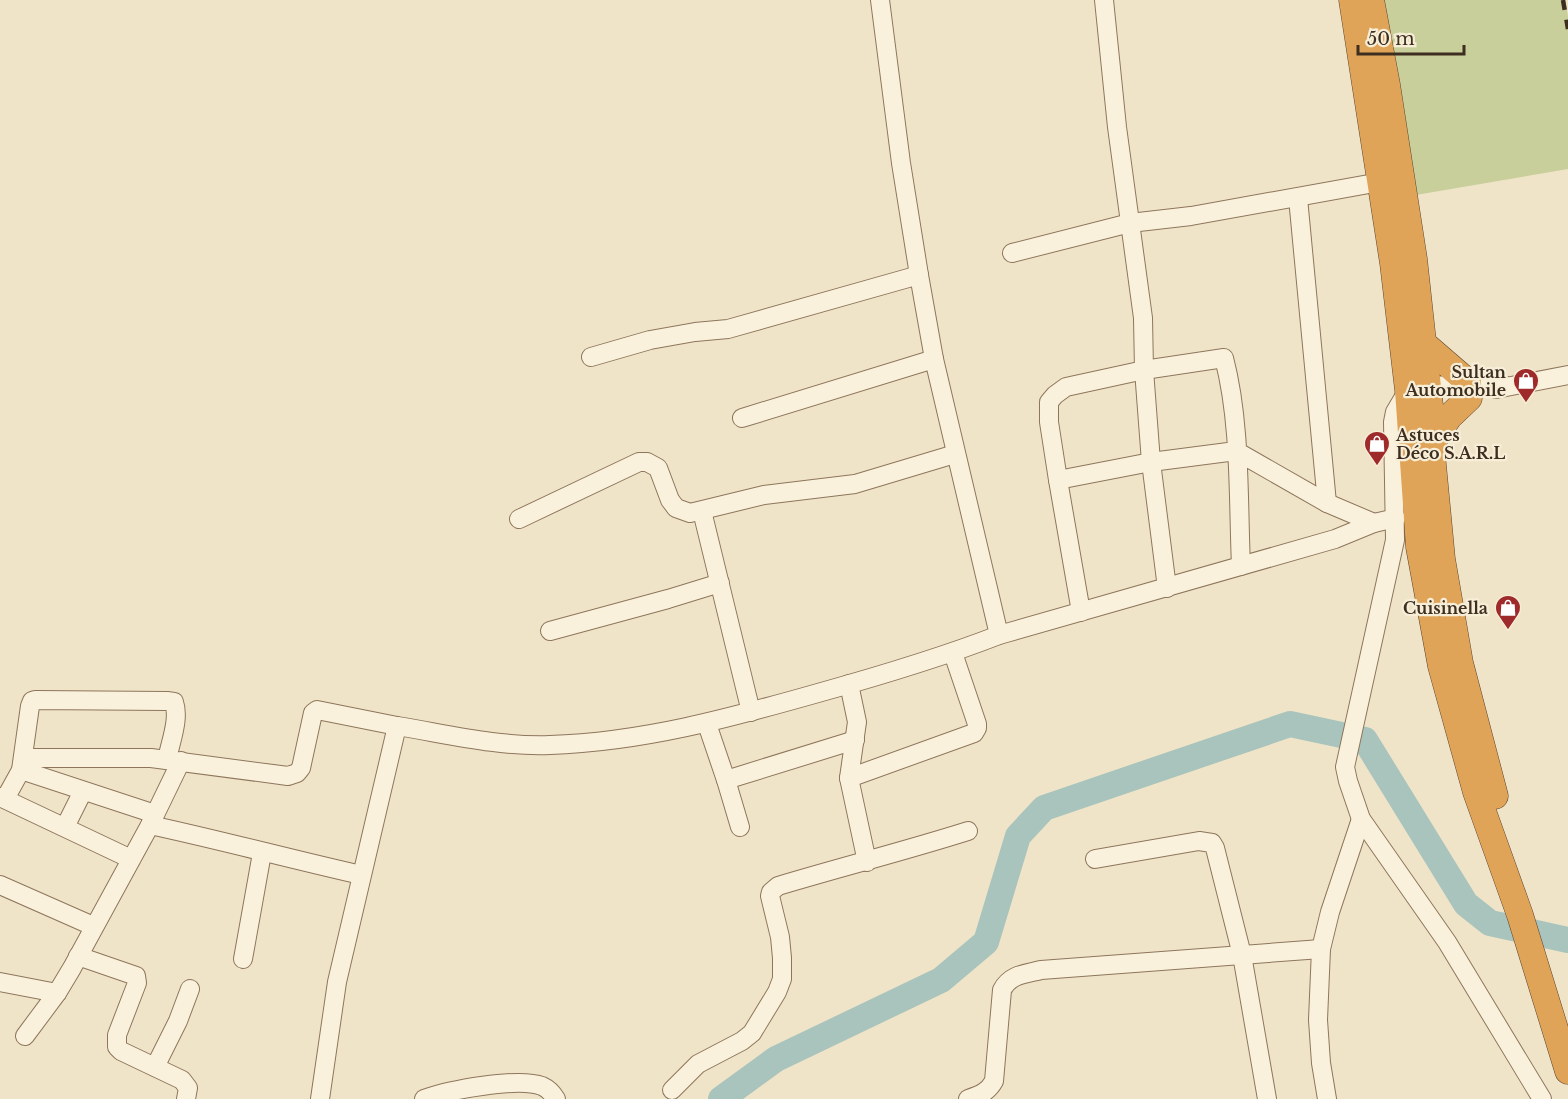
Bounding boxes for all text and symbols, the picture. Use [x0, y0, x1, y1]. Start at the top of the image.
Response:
scale bar [1358, 18, 1464, 56]
text: 50 m [1367, 28, 1415, 50]
place label: Sultan Automobile [1405, 362, 1506, 400]
shop icon: Sultan Automobile [1511, 366, 1541, 404]
place label: Astuces Déco S.A.R.L [1395, 425, 1505, 463]
shop icon: Astuces Déco S.A.R.L [1362, 429, 1392, 467]
shop icon: Cuisinella [1493, 593, 1523, 631]
place label: Cuisinella [1403, 598, 1488, 618]

